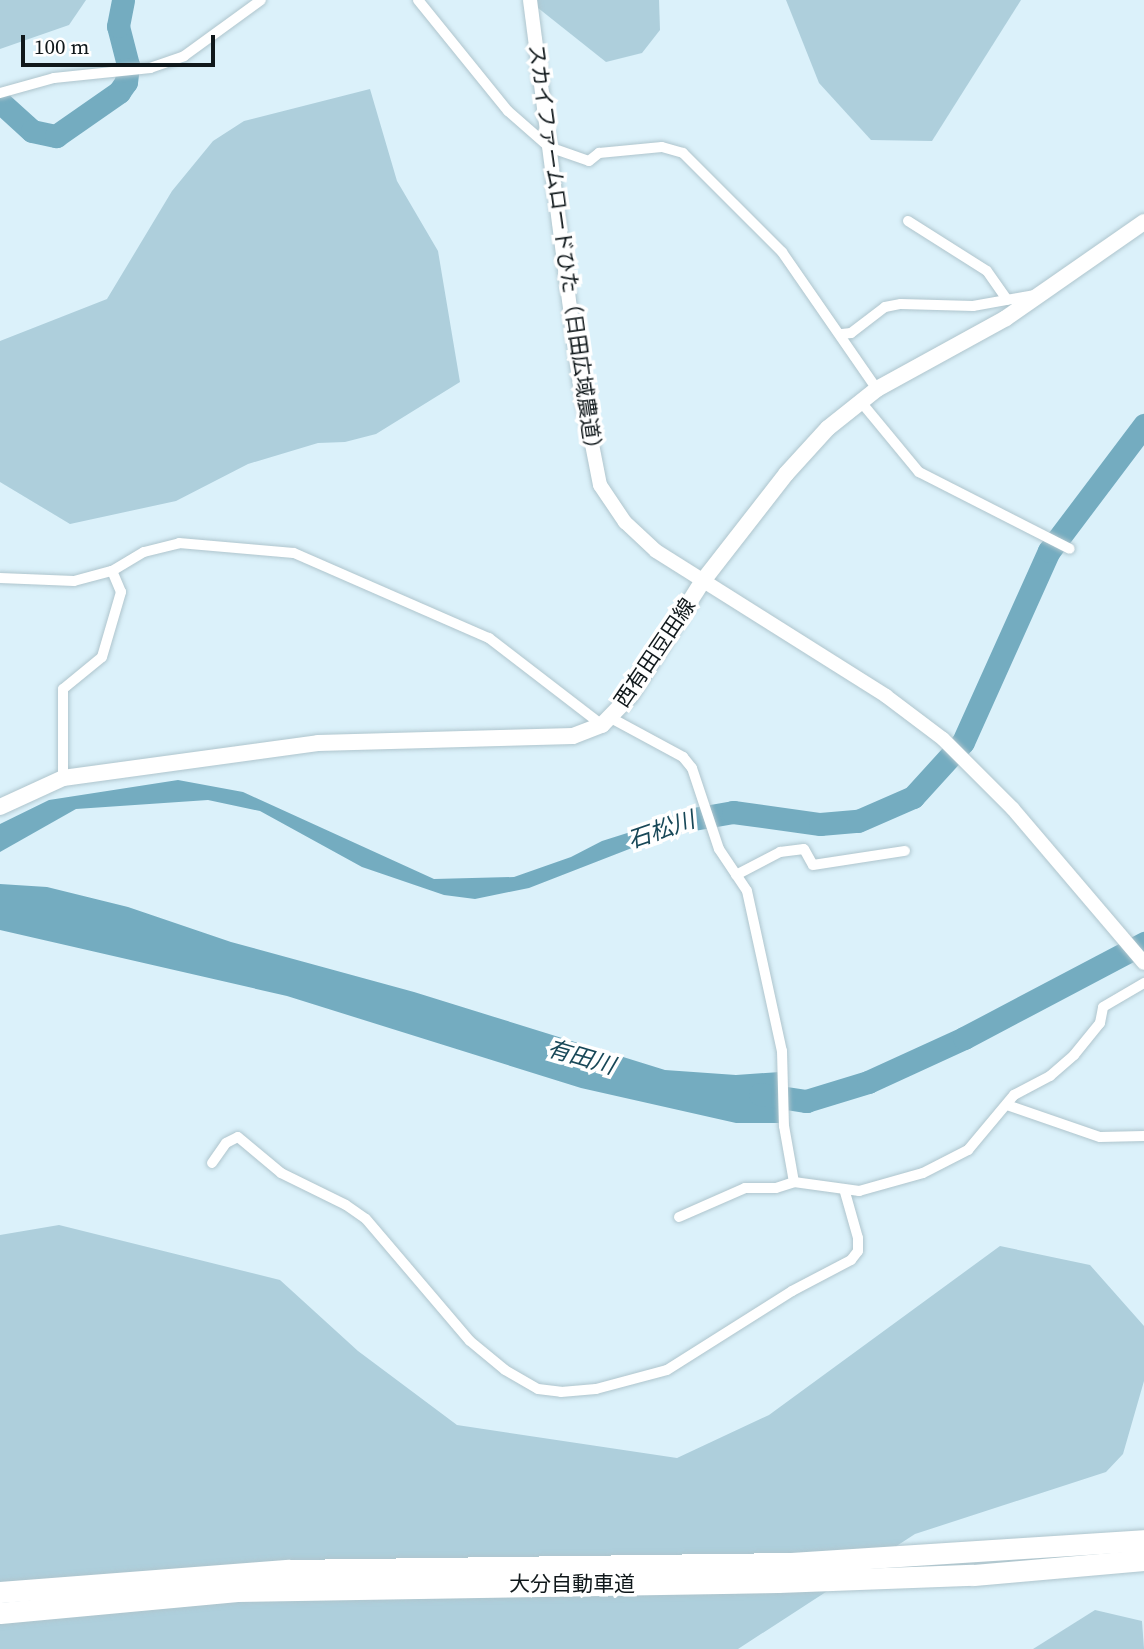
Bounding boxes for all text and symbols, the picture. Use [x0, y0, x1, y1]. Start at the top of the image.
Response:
scale bar [24, 21, 219, 65]
text: 100 m [34, 32, 89, 61]
street label: スカイファームロードひた（日田広域農道） [523, 42, 607, 462]
street label: 西有田豆田線 [609, 594, 701, 712]
water label: 石松川 [624, 806, 698, 854]
water label: 有田川 [544, 1034, 618, 1080]
street label: 大分自動車道 [509, 1571, 635, 1597]

